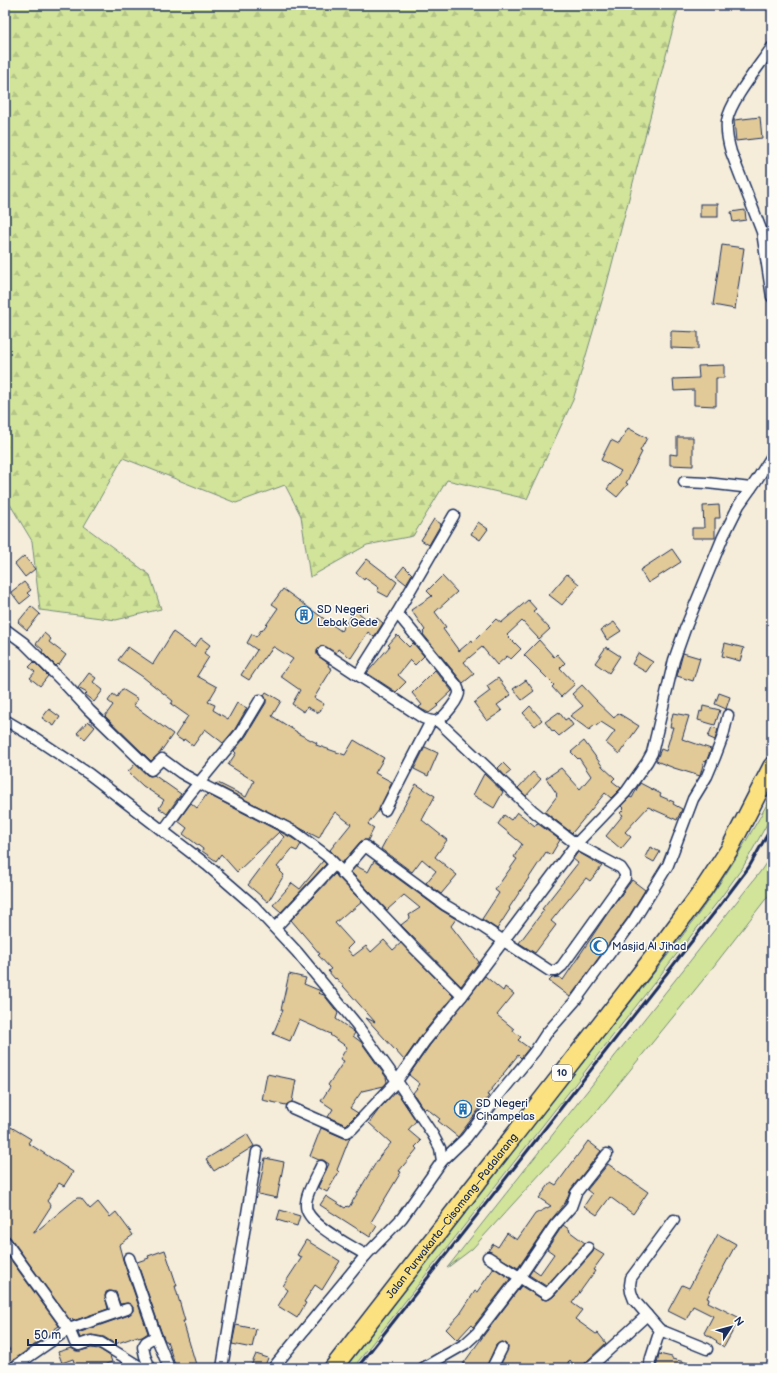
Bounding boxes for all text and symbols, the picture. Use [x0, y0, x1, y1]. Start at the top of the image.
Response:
place label: SD Negeri Lebak Gede [317, 603, 378, 629]
building icon: SD Negeri Lebak Gede [294, 605, 314, 625]
mosque icon: Masjid Al Jihad [589, 936, 609, 956]
place label: Masjid Al Jihad [612, 940, 686, 953]
road number: 10 [552, 1065, 572, 1081]
place label: SD Negeri Cihampelas [476, 1097, 535, 1123]
building icon: SD Negeri Cihampelas [453, 1099, 473, 1119]
street label: Jalan Purwakarta–Cisomang–Padalarang [383, 1130, 520, 1301]
north arrow [711, 1307, 751, 1347]
text: N [731, 1314, 746, 1329]
scale bar [28, 1321, 116, 1347]
text: 50 m [34, 1328, 61, 1343]

